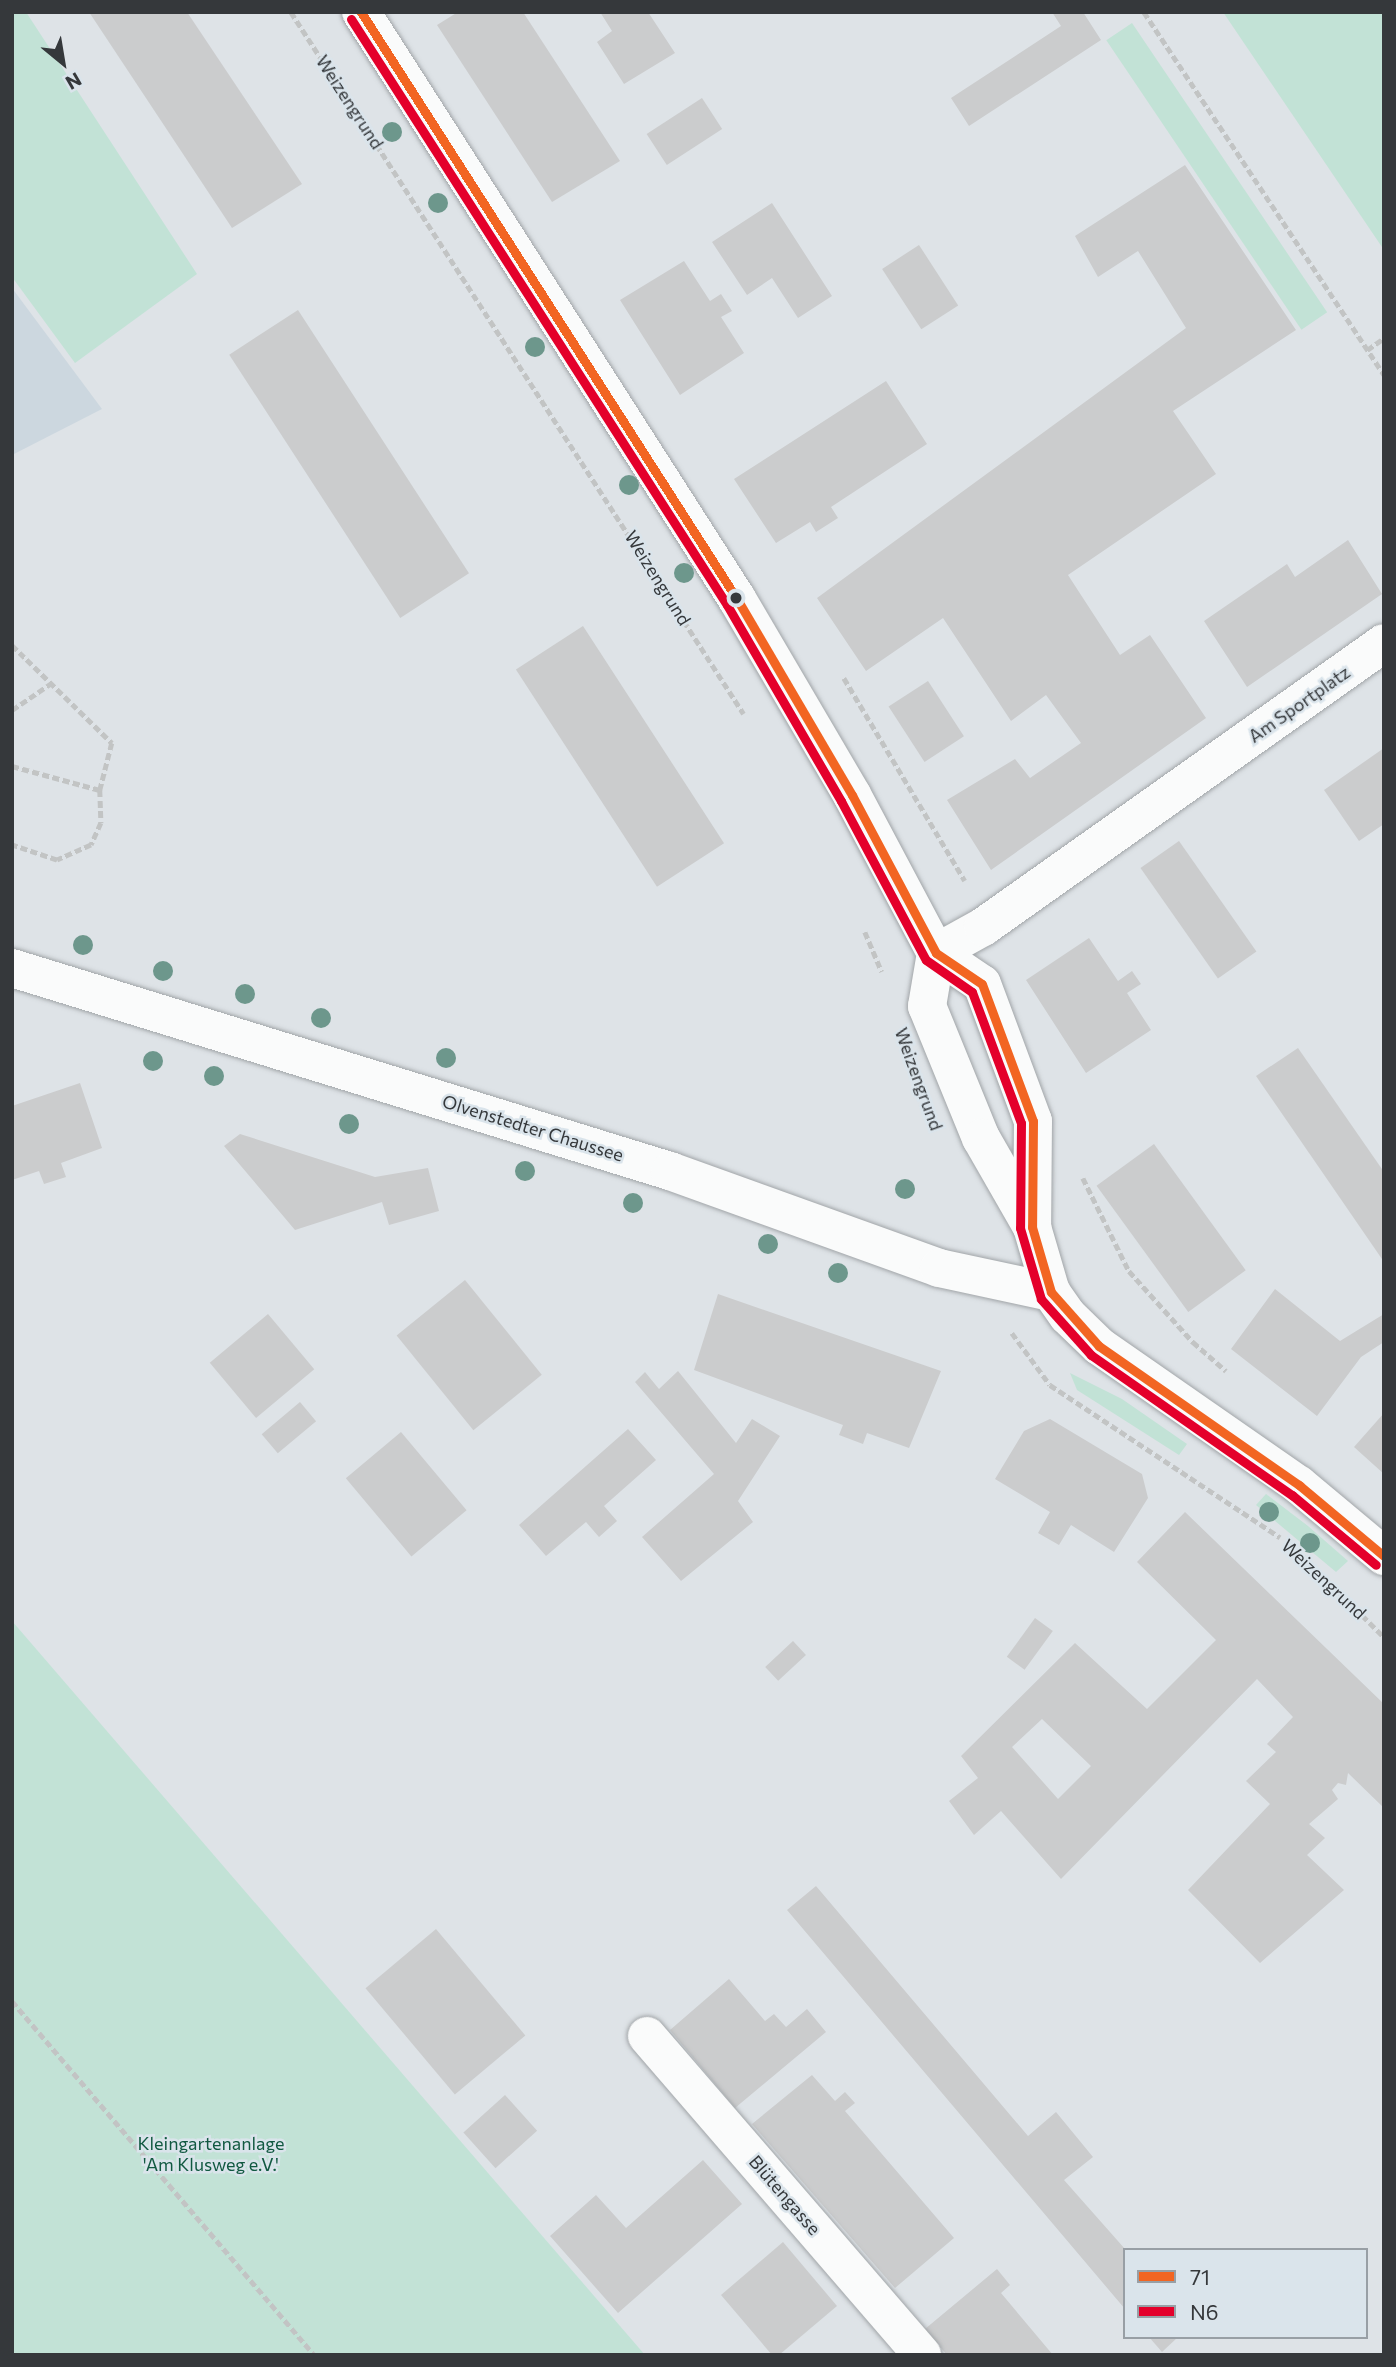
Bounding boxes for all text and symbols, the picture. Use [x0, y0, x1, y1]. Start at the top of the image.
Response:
north arrow [28, 28, 98, 98]
street label: Weizengrund [312, 51, 388, 153]
text: N [62, 68, 86, 95]
street label: Weizengrund [620, 527, 696, 629]
unlabelled marker [729, 591, 743, 605]
street label: Am Sportplatz [1244, 661, 1354, 747]
street label: Weizengrund [890, 1025, 948, 1133]
street label: Olvenstedter Chaussee [440, 1090, 626, 1166]
street label: Weizengrund [1277, 1534, 1371, 1624]
park label: Kleingartenanlage 'Am Klusweg e.V.' [137, 2133, 285, 2176]
street label: Blütengasse [745, 2151, 825, 2239]
legend [1123, 2248, 1368, 2339]
text: 71 [1190, 2264, 1210, 2289]
text: N6 [1190, 2299, 1219, 2324]

